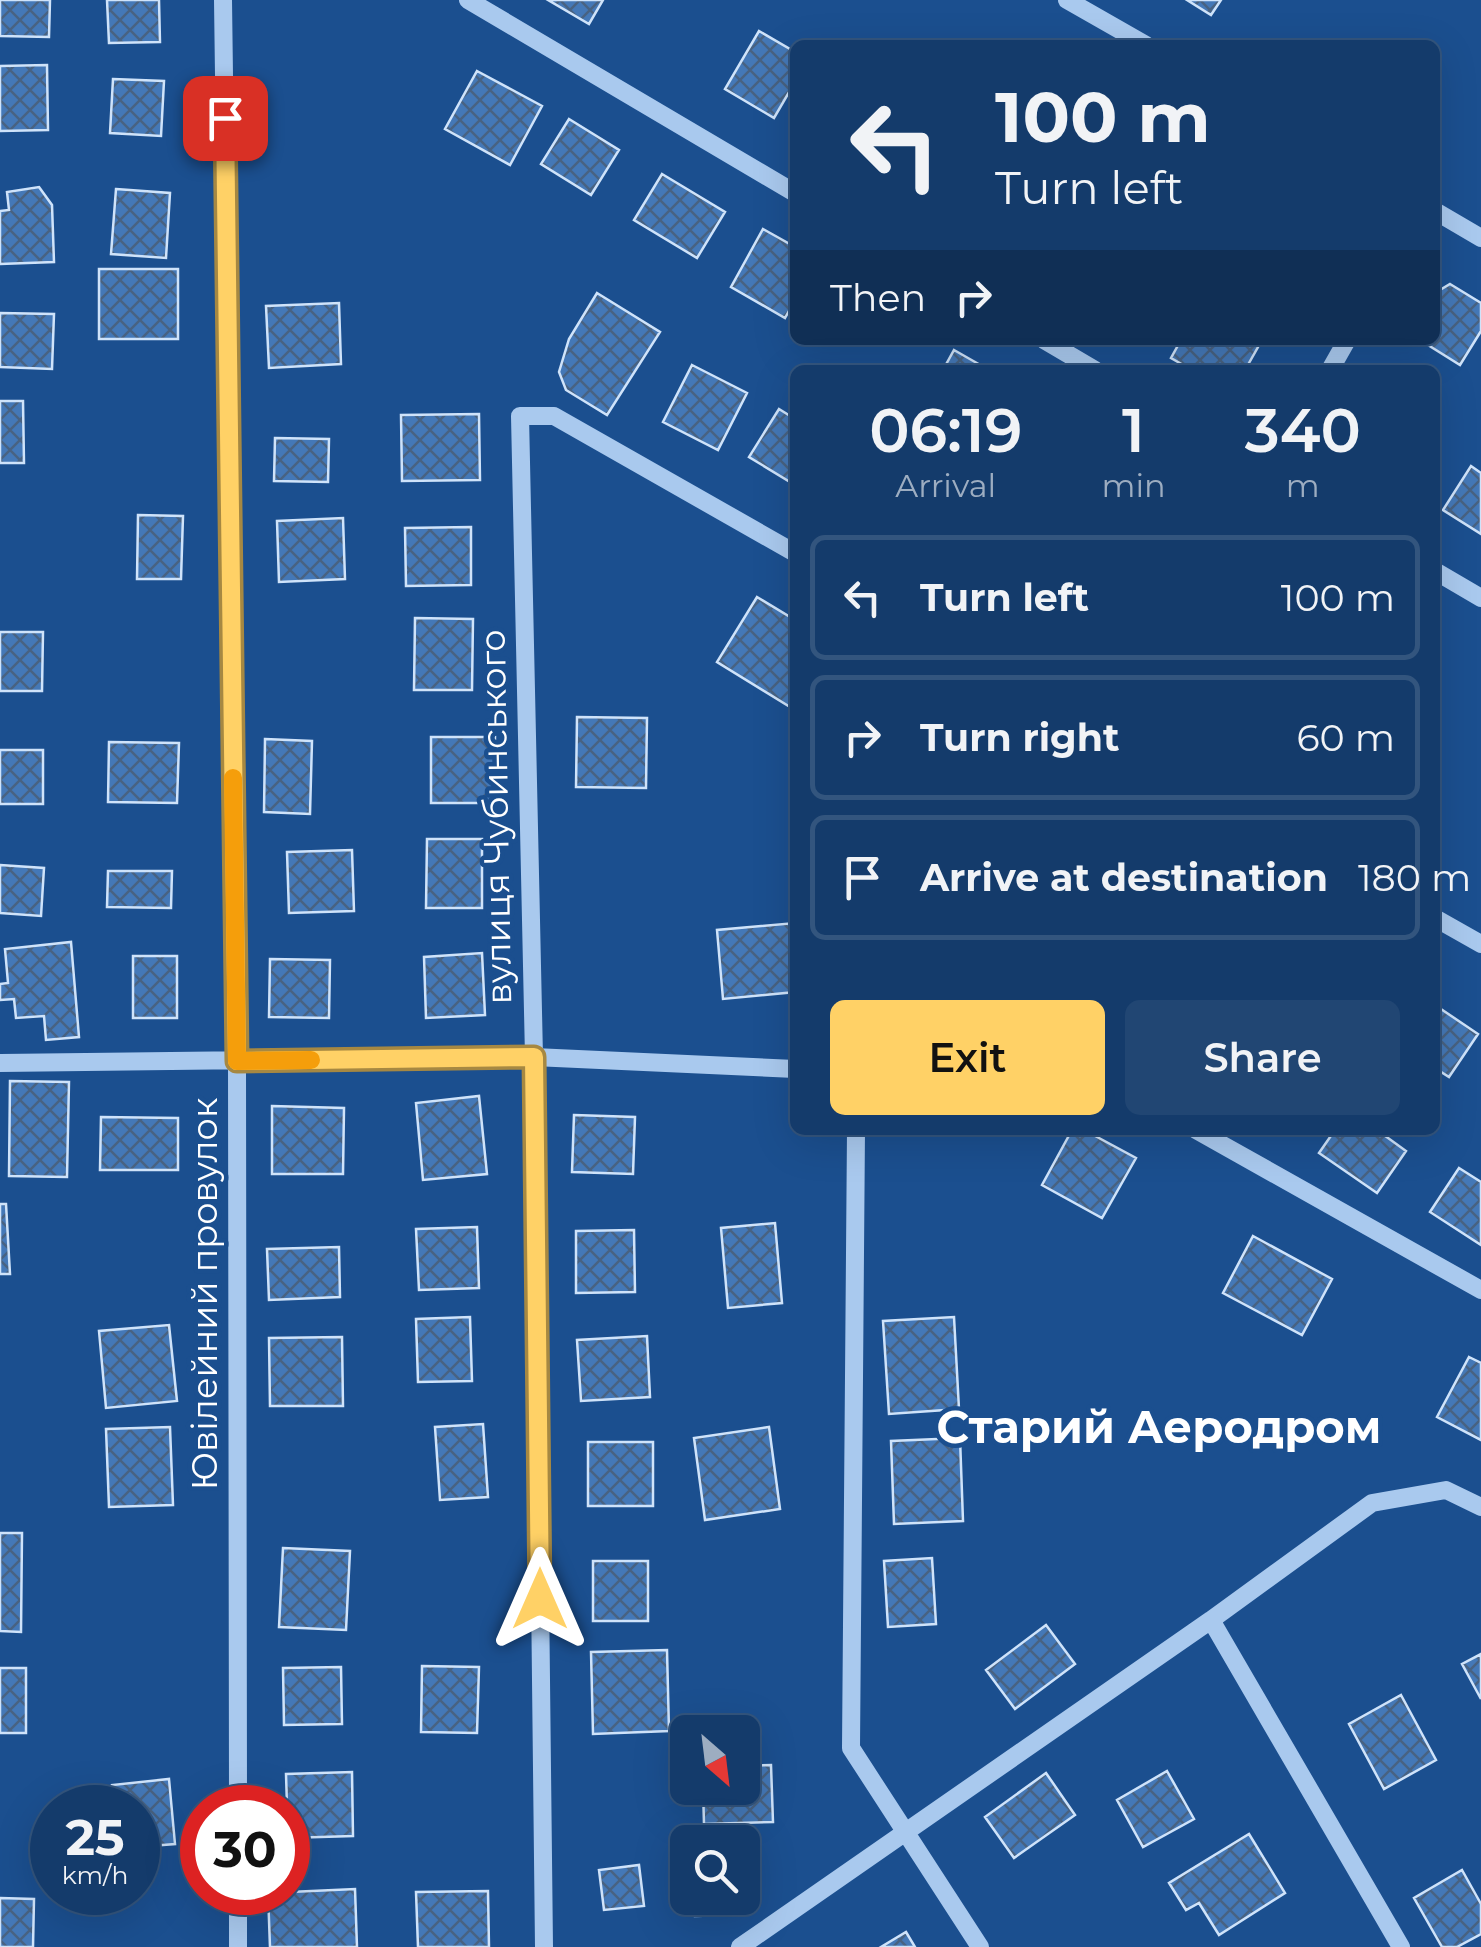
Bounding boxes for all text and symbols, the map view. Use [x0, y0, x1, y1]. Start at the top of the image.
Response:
text: 100 m [995, 74, 1211, 160]
pin [183, 76, 268, 161]
icon: left [830, 80, 960, 210]
icon: arrive [198, 91, 253, 146]
text: Turn left [995, 160, 1183, 215]
icon: right [946, 270, 1001, 325]
text: Then [830, 274, 926, 321]
text: 06:19 [869, 394, 1022, 467]
text: 1 [1122, 394, 1145, 467]
text: 340 [1245, 394, 1361, 467]
text: Arrival [895, 466, 996, 505]
text: min [1101, 466, 1166, 505]
text: m [1286, 466, 1320, 505]
icon: left [835, 570, 890, 625]
text: Turn left [920, 574, 1089, 621]
text: 100 m [1281, 574, 1395, 621]
street label: вулиця Чубинського [471, 629, 520, 1005]
icon: right [835, 710, 890, 765]
text: Turn right [920, 714, 1119, 761]
text: 60 m [1296, 714, 1395, 761]
icon: arrive [835, 850, 890, 905]
text: Arrive at destination [920, 854, 1328, 901]
text: 180 m [1358, 854, 1471, 901]
button: Exit [830, 1000, 1105, 1115]
button: Share [1125, 1000, 1400, 1115]
street label: Ювілейний провулок [183, 1098, 226, 1490]
district label: Старий Аеродром [937, 1399, 1381, 1454]
position arrow [488, 1547, 592, 1651]
north arrow [670, 1715, 760, 1805]
map controls [670, 1715, 760, 1915]
speed limit sign: 30 [180, 1785, 310, 1915]
text: 25 [65, 1807, 125, 1868]
button: search [670, 1825, 760, 1915]
text: km/h [62, 1860, 128, 1890]

